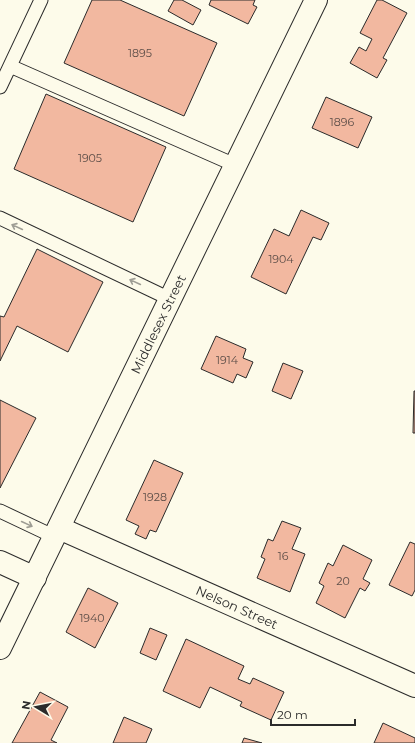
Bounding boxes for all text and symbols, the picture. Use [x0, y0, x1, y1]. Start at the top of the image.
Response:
house number: 1895 [128, 46, 152, 60]
house number: 1896 [330, 115, 354, 129]
house number: 1905 [78, 151, 102, 165]
one-way arrow [12, 223, 24, 230]
house number: 1904 [268, 252, 294, 266]
street label: Middlesex Street [127, 272, 189, 376]
one-way arrow [129, 278, 141, 285]
house number: 1914 [216, 353, 239, 367]
house number: 1928 [143, 490, 167, 504]
one-way arrow [21, 521, 33, 528]
house number: 16 [278, 549, 289, 563]
house number: 20 [336, 574, 350, 588]
street label: Nelson Street [194, 582, 280, 632]
house number: 1940 [79, 611, 105, 625]
north arrow [16, 687, 56, 727]
text: N [18, 700, 34, 711]
scale bar [271, 701, 355, 727]
text: 20 m [277, 707, 308, 722]

